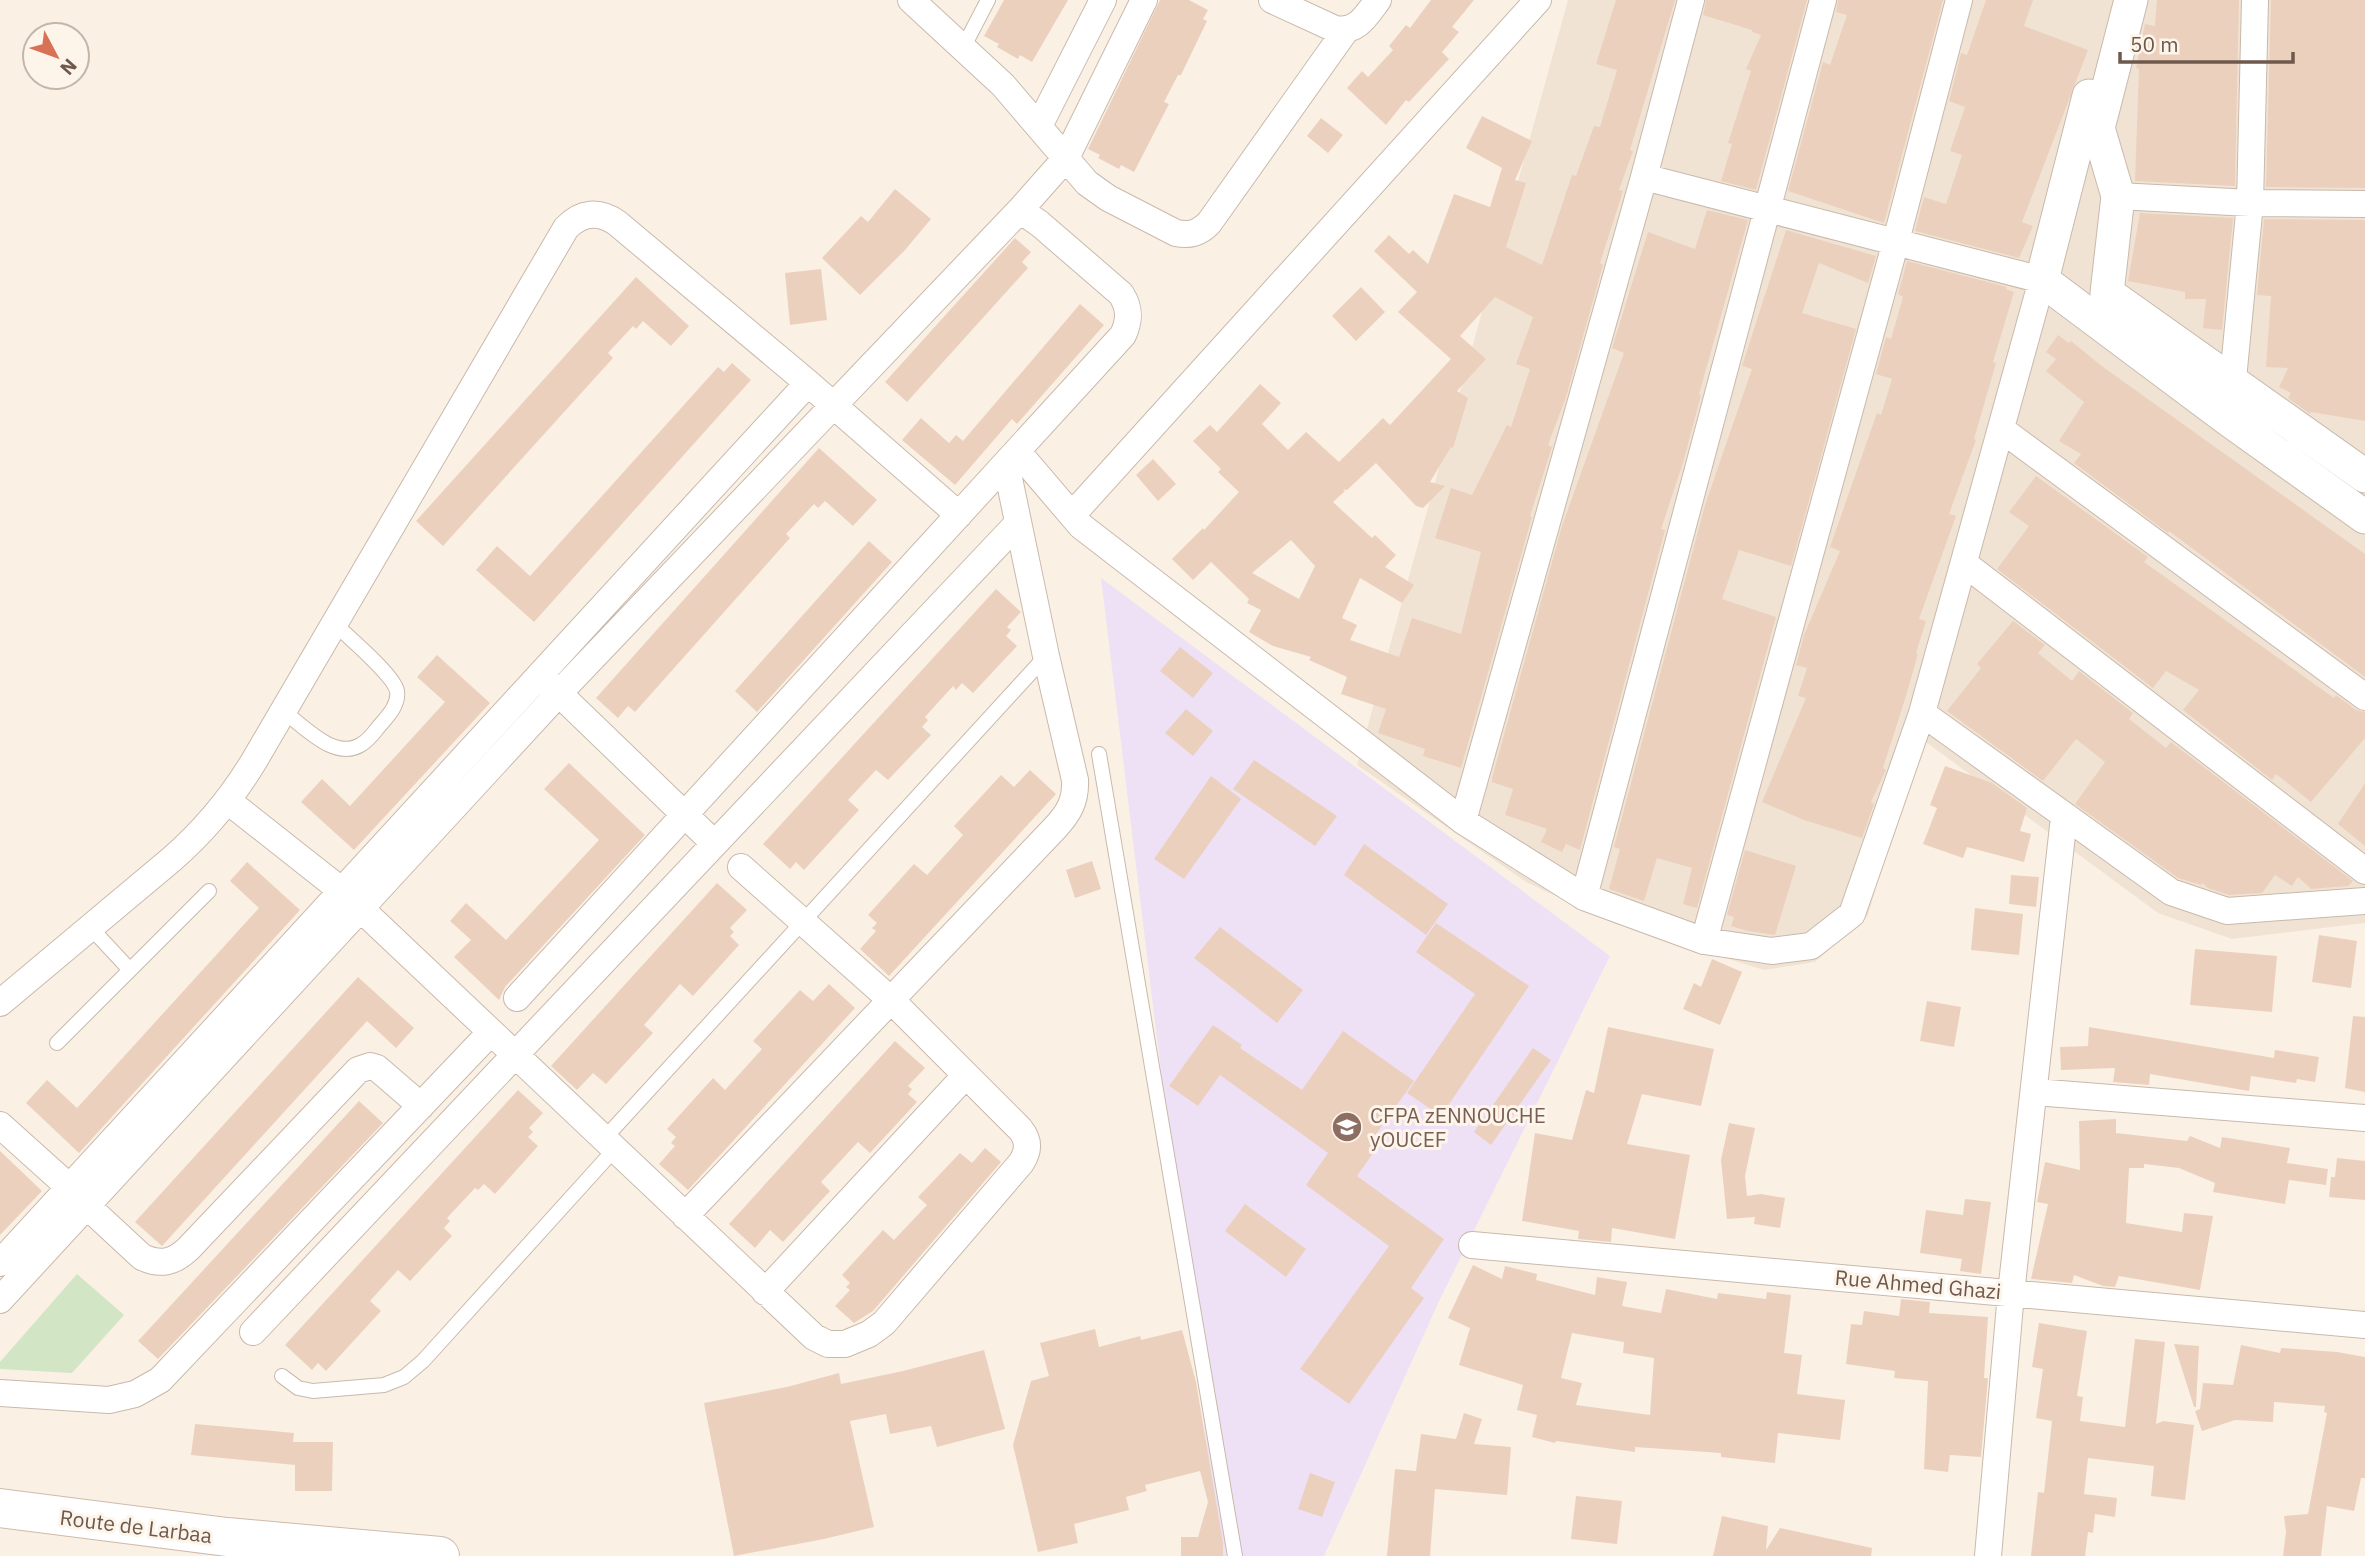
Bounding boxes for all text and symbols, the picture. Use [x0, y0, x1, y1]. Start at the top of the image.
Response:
north arrow [21, 21, 91, 91]
scale bar [2120, 21, 2293, 65]
text: 50 m [2130, 30, 2179, 58]
text: N [55, 54, 82, 80]
place label: CFPA zENNOUCHE yOUCEF [1370, 1101, 1546, 1153]
school or university icon: CFPA zENNOUCHE yOUCEF [1330, 1110, 1364, 1144]
street label: Rue Ahmed Ghazi [1834, 1263, 2002, 1305]
street label: Route de Larbaa [58, 1503, 214, 1549]

